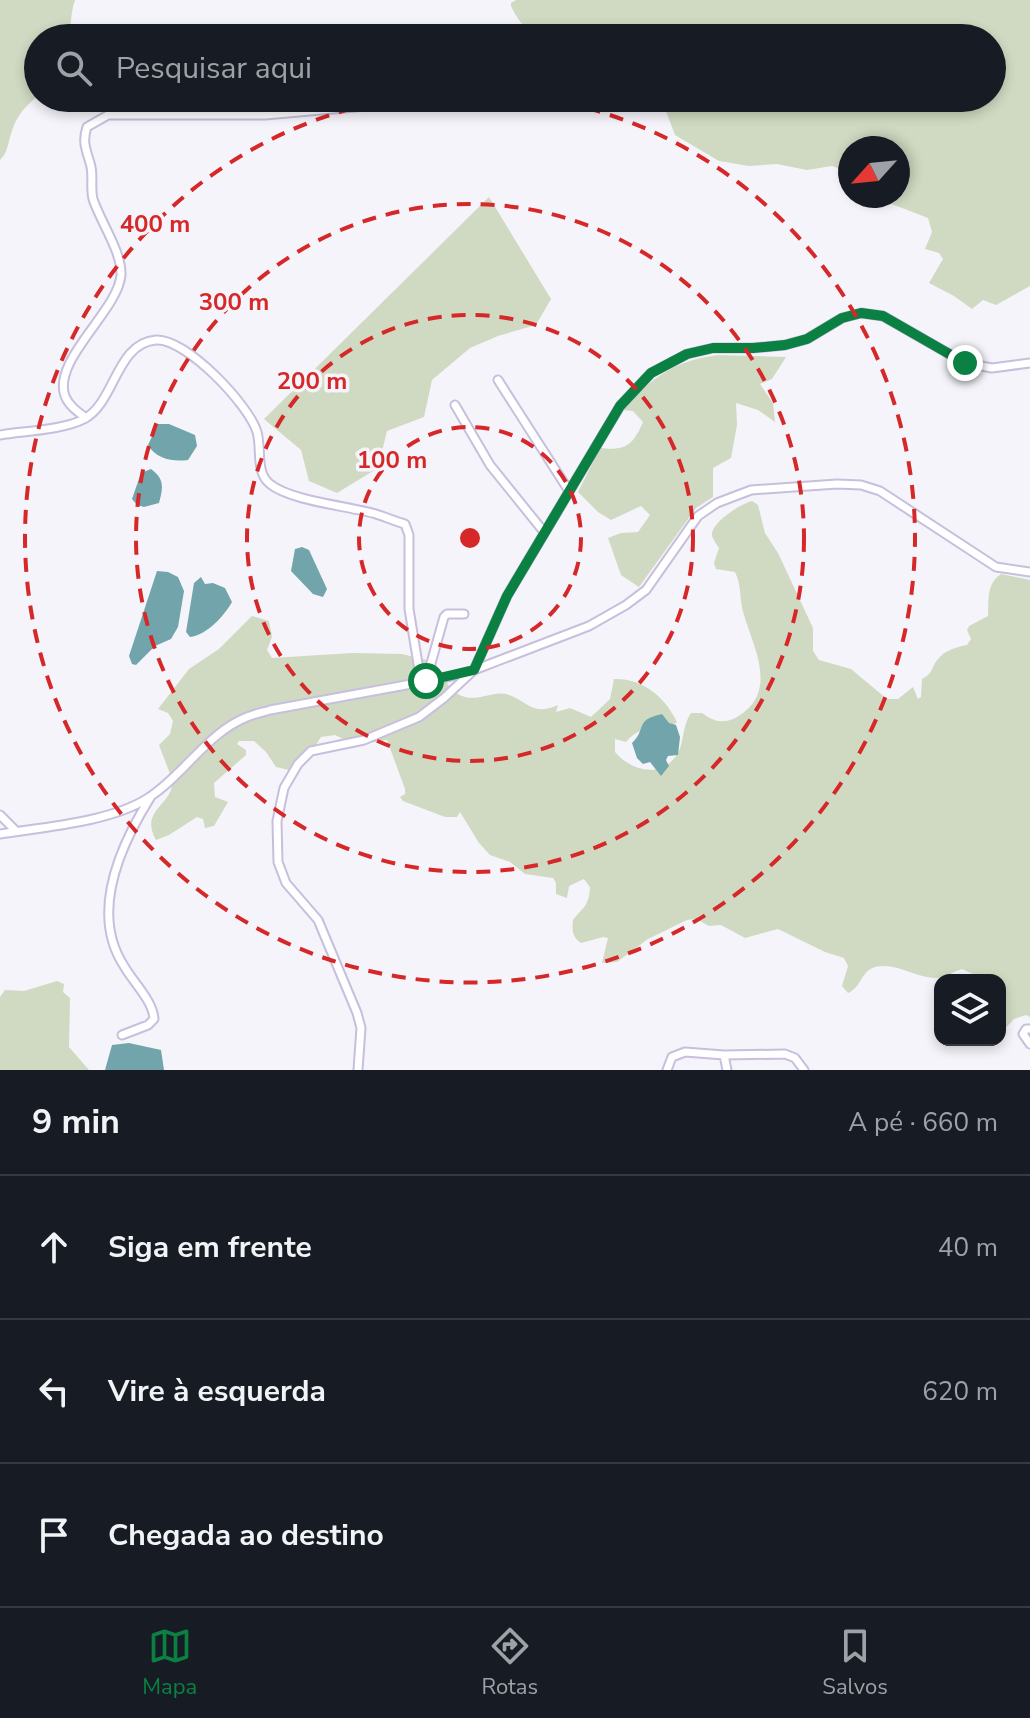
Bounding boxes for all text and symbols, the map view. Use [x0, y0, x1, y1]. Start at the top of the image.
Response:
search box [24, 24, 1006, 112]
icon: search [52, 46, 96, 90]
text: Pesquisar aqui [116, 48, 312, 89]
north arrow [838, 136, 910, 208]
text: 400 m [120, 208, 190, 240]
text: 300 m [199, 286, 269, 318]
route end [947, 345, 983, 381]
text: 200 m [277, 365, 347, 397]
text: 100 m [357, 444, 427, 476]
centre of rings [456, 524, 484, 552]
route start [408, 663, 444, 699]
map controls [934, 974, 1006, 1046]
button: layers [934, 974, 1006, 1046]
text: 9 min [32, 1099, 120, 1145]
text: A pé · 660 m [848, 1105, 998, 1140]
icon: ahead [32, 1225, 76, 1269]
text: Siga em frente [108, 1227, 312, 1268]
text: 40 m [938, 1230, 998, 1265]
icon: left [32, 1369, 76, 1413]
text: Vire à esquerda [108, 1371, 326, 1412]
text: 620 m [922, 1374, 998, 1409]
icon: arrive [32, 1513, 76, 1557]
text: Chegada ao destino [108, 1515, 384, 1556]
tab: Mapa [142, 1624, 197, 1702]
tab: Rotas [481, 1624, 538, 1702]
tab: Salvos [822, 1624, 888, 1702]

